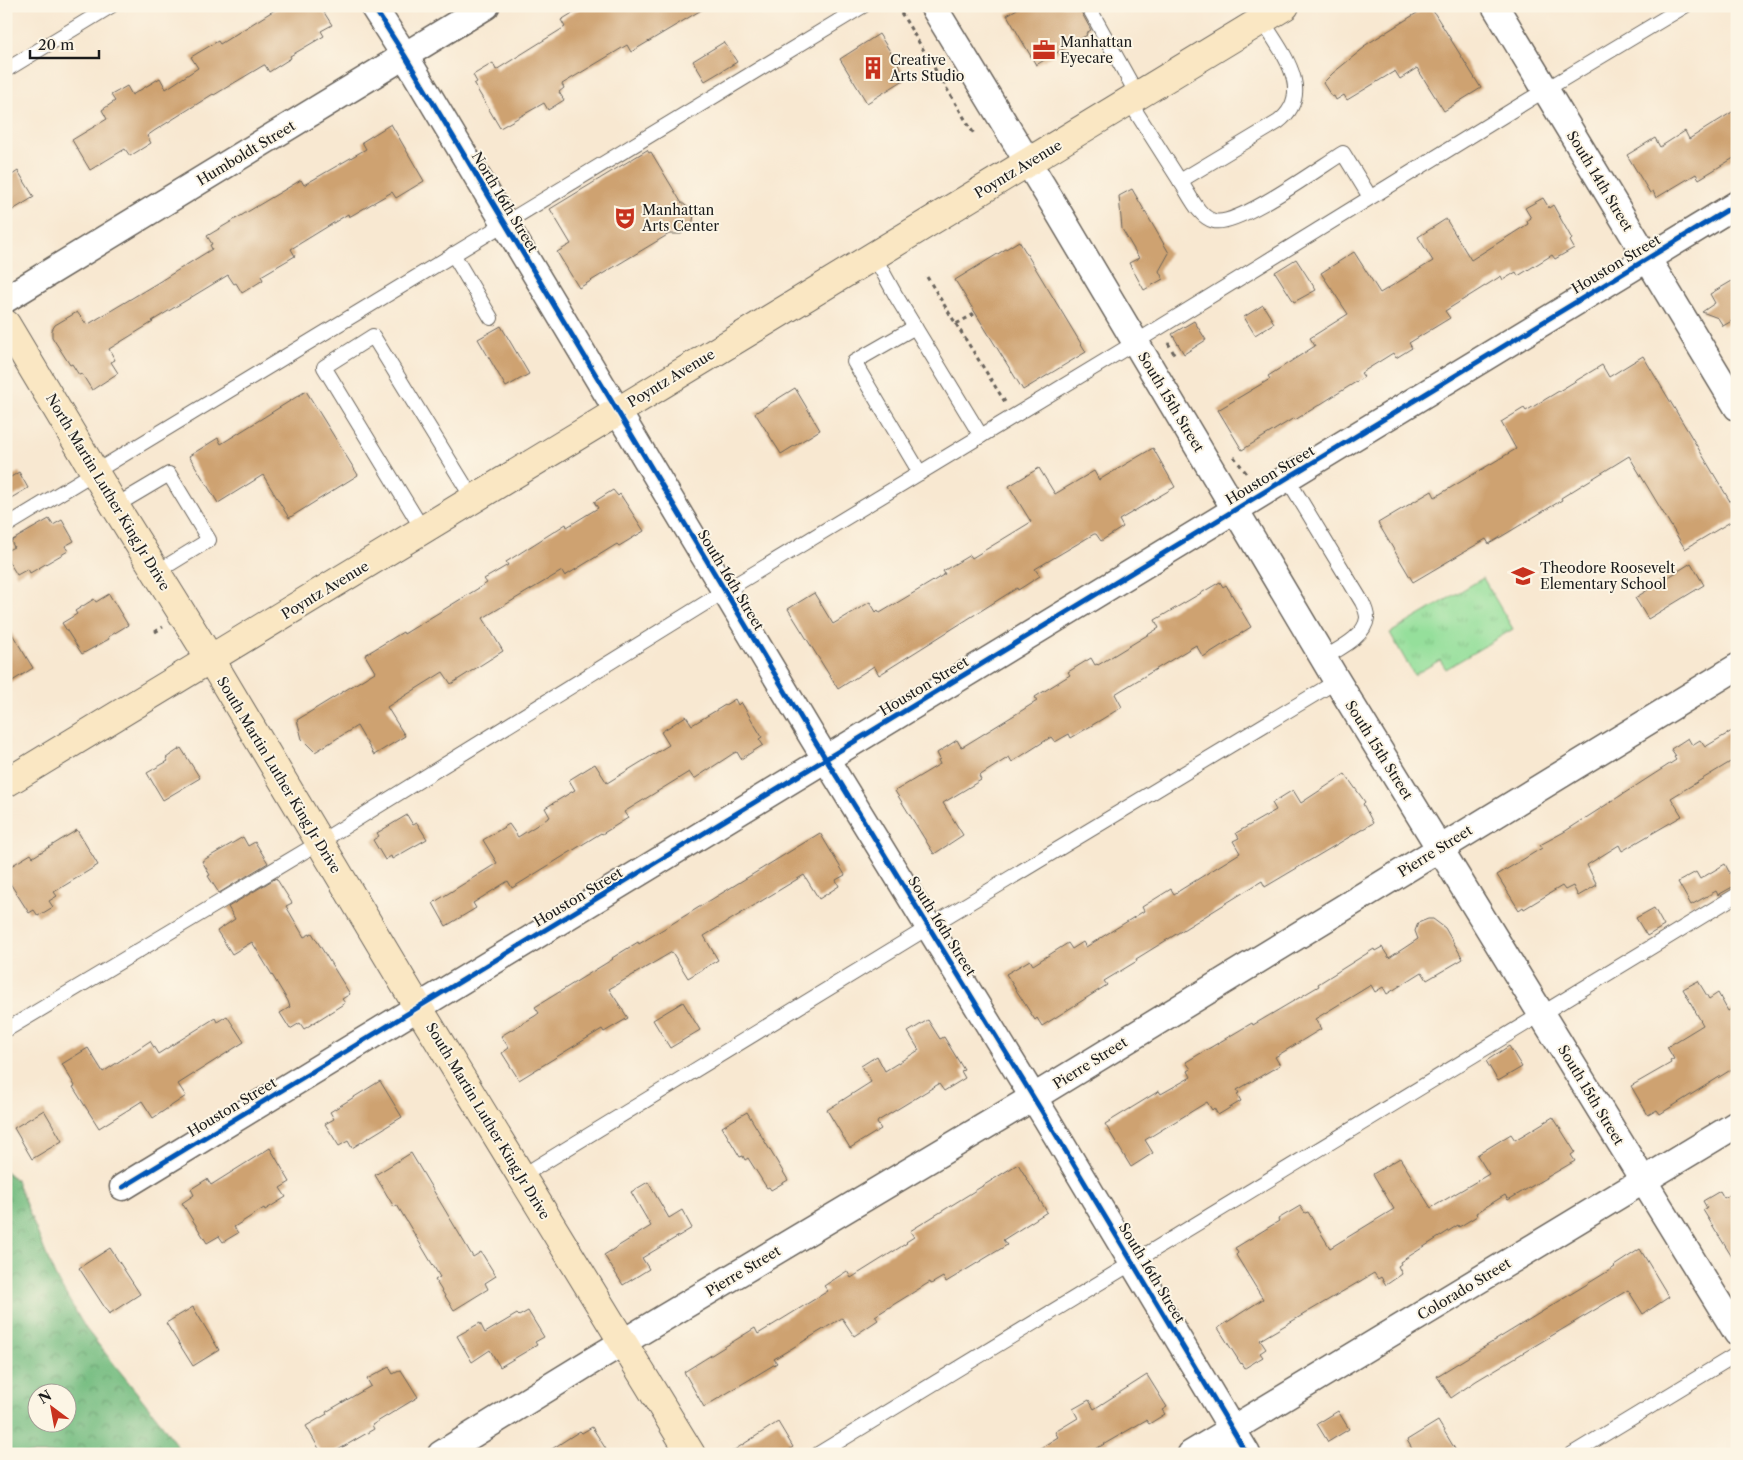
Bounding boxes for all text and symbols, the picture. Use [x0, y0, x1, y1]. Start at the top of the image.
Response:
scale bar [30, 28, 99, 60]
place label: Manhattan Eyecare [1060, 33, 1133, 67]
text: 20 m [38, 35, 74, 54]
office icon: Manhattan Eyecare [1031, 37, 1057, 63]
place label: Creative Arts Studio [889, 51, 964, 85]
building icon: Creative Arts Studio [860, 55, 886, 81]
street label: Humboldt Street [194, 117, 298, 189]
street label: South 14th Street [1563, 127, 1637, 235]
street label: Poyntz Avenue [971, 136, 1065, 202]
street label: North 16th Street [468, 148, 542, 256]
place label: Manhattan Arts Center [641, 201, 719, 235]
theatre icon: Manhattan Arts Center [612, 205, 638, 231]
street label: Houston Street [1568, 230, 1664, 298]
street label: Poyntz Avenue [624, 345, 718, 411]
street label: South 15th Street [1134, 349, 1208, 455]
street label: North Martin Luther King Jr Drive [42, 390, 174, 594]
street label: Houston Street [1222, 441, 1318, 509]
street label: South 16th Street [694, 526, 768, 634]
street label: Poyntz Avenue [278, 557, 372, 623]
place label: Theodore Roosevelt Elementary School [1540, 559, 1675, 593]
school or university icon: Theodore Roosevelt Elementary School [1510, 563, 1536, 589]
street label: Houston Street [876, 652, 972, 720]
street label: South Martin Luther King Jr Drive [213, 673, 345, 877]
street label: South 15th Street [1341, 697, 1417, 803]
street label: Pierre Street [1395, 821, 1476, 881]
street label: Houston Street [530, 863, 626, 931]
street label: South 16th Street [904, 873, 980, 979]
street label: South Martin Luther King Jr Drive [422, 1019, 554, 1223]
street label: Pierre Street [1050, 1033, 1131, 1093]
street label: South 15th Street [1554, 1042, 1628, 1148]
street label: Houston Street [184, 1073, 280, 1141]
street label: South 16th Street [1115, 1219, 1189, 1327]
street label: Pierre Street [702, 1242, 784, 1300]
street label: Colorado Street [1414, 1254, 1514, 1324]
north arrow [28, 1382, 78, 1432]
text: N [35, 1386, 55, 1408]

